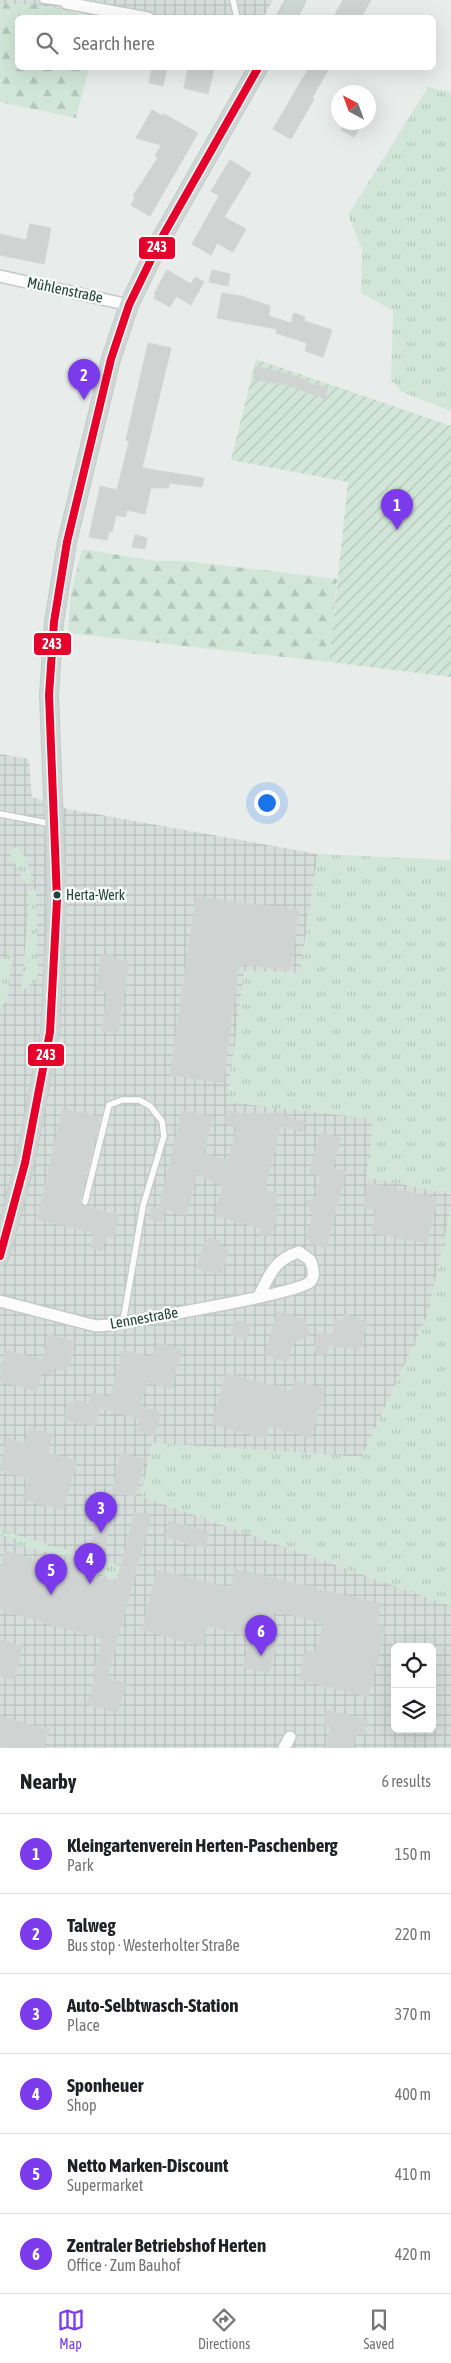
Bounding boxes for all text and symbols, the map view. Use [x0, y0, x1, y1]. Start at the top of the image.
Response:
search box [15, 15, 436, 70]
icon: search [33, 29, 61, 57]
text: Search here [73, 32, 155, 54]
north arrow [331, 85, 376, 130]
line badge: 243 [138, 236, 176, 260]
text: 243 [147, 239, 167, 255]
street label: Mühlenstraße [26, 273, 105, 306]
pin: 2 [68, 359, 100, 400]
pin: 1 [381, 489, 413, 530]
line badge: 243 [33, 632, 72, 656]
text: 243 [42, 636, 62, 652]
your location [254, 790, 280, 816]
place label: Herta-Werk [66, 887, 125, 903]
marker: Herta-Werk [52, 890, 62, 900]
line badge: 243 [27, 1043, 65, 1067]
text: 243 [36, 1047, 56, 1063]
street label: Lennestraße [109, 1303, 179, 1332]
pin: 3 [85, 1492, 117, 1533]
pin: 4 [74, 1543, 106, 1584]
pin: 5 [35, 1554, 67, 1595]
pin: 6 [245, 1615, 277, 1656]
map controls [391, 1643, 436, 1733]
button: locate [391, 1643, 436, 1688]
button: layers [391, 1688, 436, 1733]
text: Nearby [20, 1769, 76, 1793]
text: 6 results [381, 1772, 431, 1790]
text: Kleingartenverein Herten-Paschenberg [67, 1834, 338, 1856]
text: 1 [32, 1845, 40, 1863]
text: 150 m [395, 1845, 431, 1863]
text: Park [67, 1856, 94, 1874]
text: Talweg [67, 1914, 116, 1936]
text: 2 [32, 1925, 40, 1943]
text: 220 m [395, 1925, 431, 1943]
text: Bus stop · Westerholter Straße [67, 1936, 240, 1954]
text: Auto-Selbtwasch-Station [67, 1994, 239, 2016]
text: 3 [32, 2005, 40, 2023]
text: 370 m [395, 2005, 431, 2023]
text: Place [67, 2016, 100, 2034]
text: Sponheuer [67, 2074, 143, 2096]
text: 4 [32, 2085, 40, 2103]
text: 400 m [395, 2085, 431, 2103]
text: Shop [67, 2096, 97, 2114]
text: Netto Marken-Discount [67, 2154, 228, 2176]
text: 5 [32, 2165, 40, 2183]
text: 410 m [395, 2165, 431, 2183]
text: Supermarket [67, 2176, 143, 2194]
text: Zentraler Betriebshof Herten [67, 2234, 266, 2256]
text: 6 [32, 2245, 40, 2263]
text: 420 m [395, 2245, 431, 2263]
text: Office · Zum Bauhof [67, 2256, 181, 2274]
tab: Map [57, 2306, 85, 2352]
tab: Directions [198, 2306, 250, 2352]
tab: Saved [363, 2306, 394, 2352]

